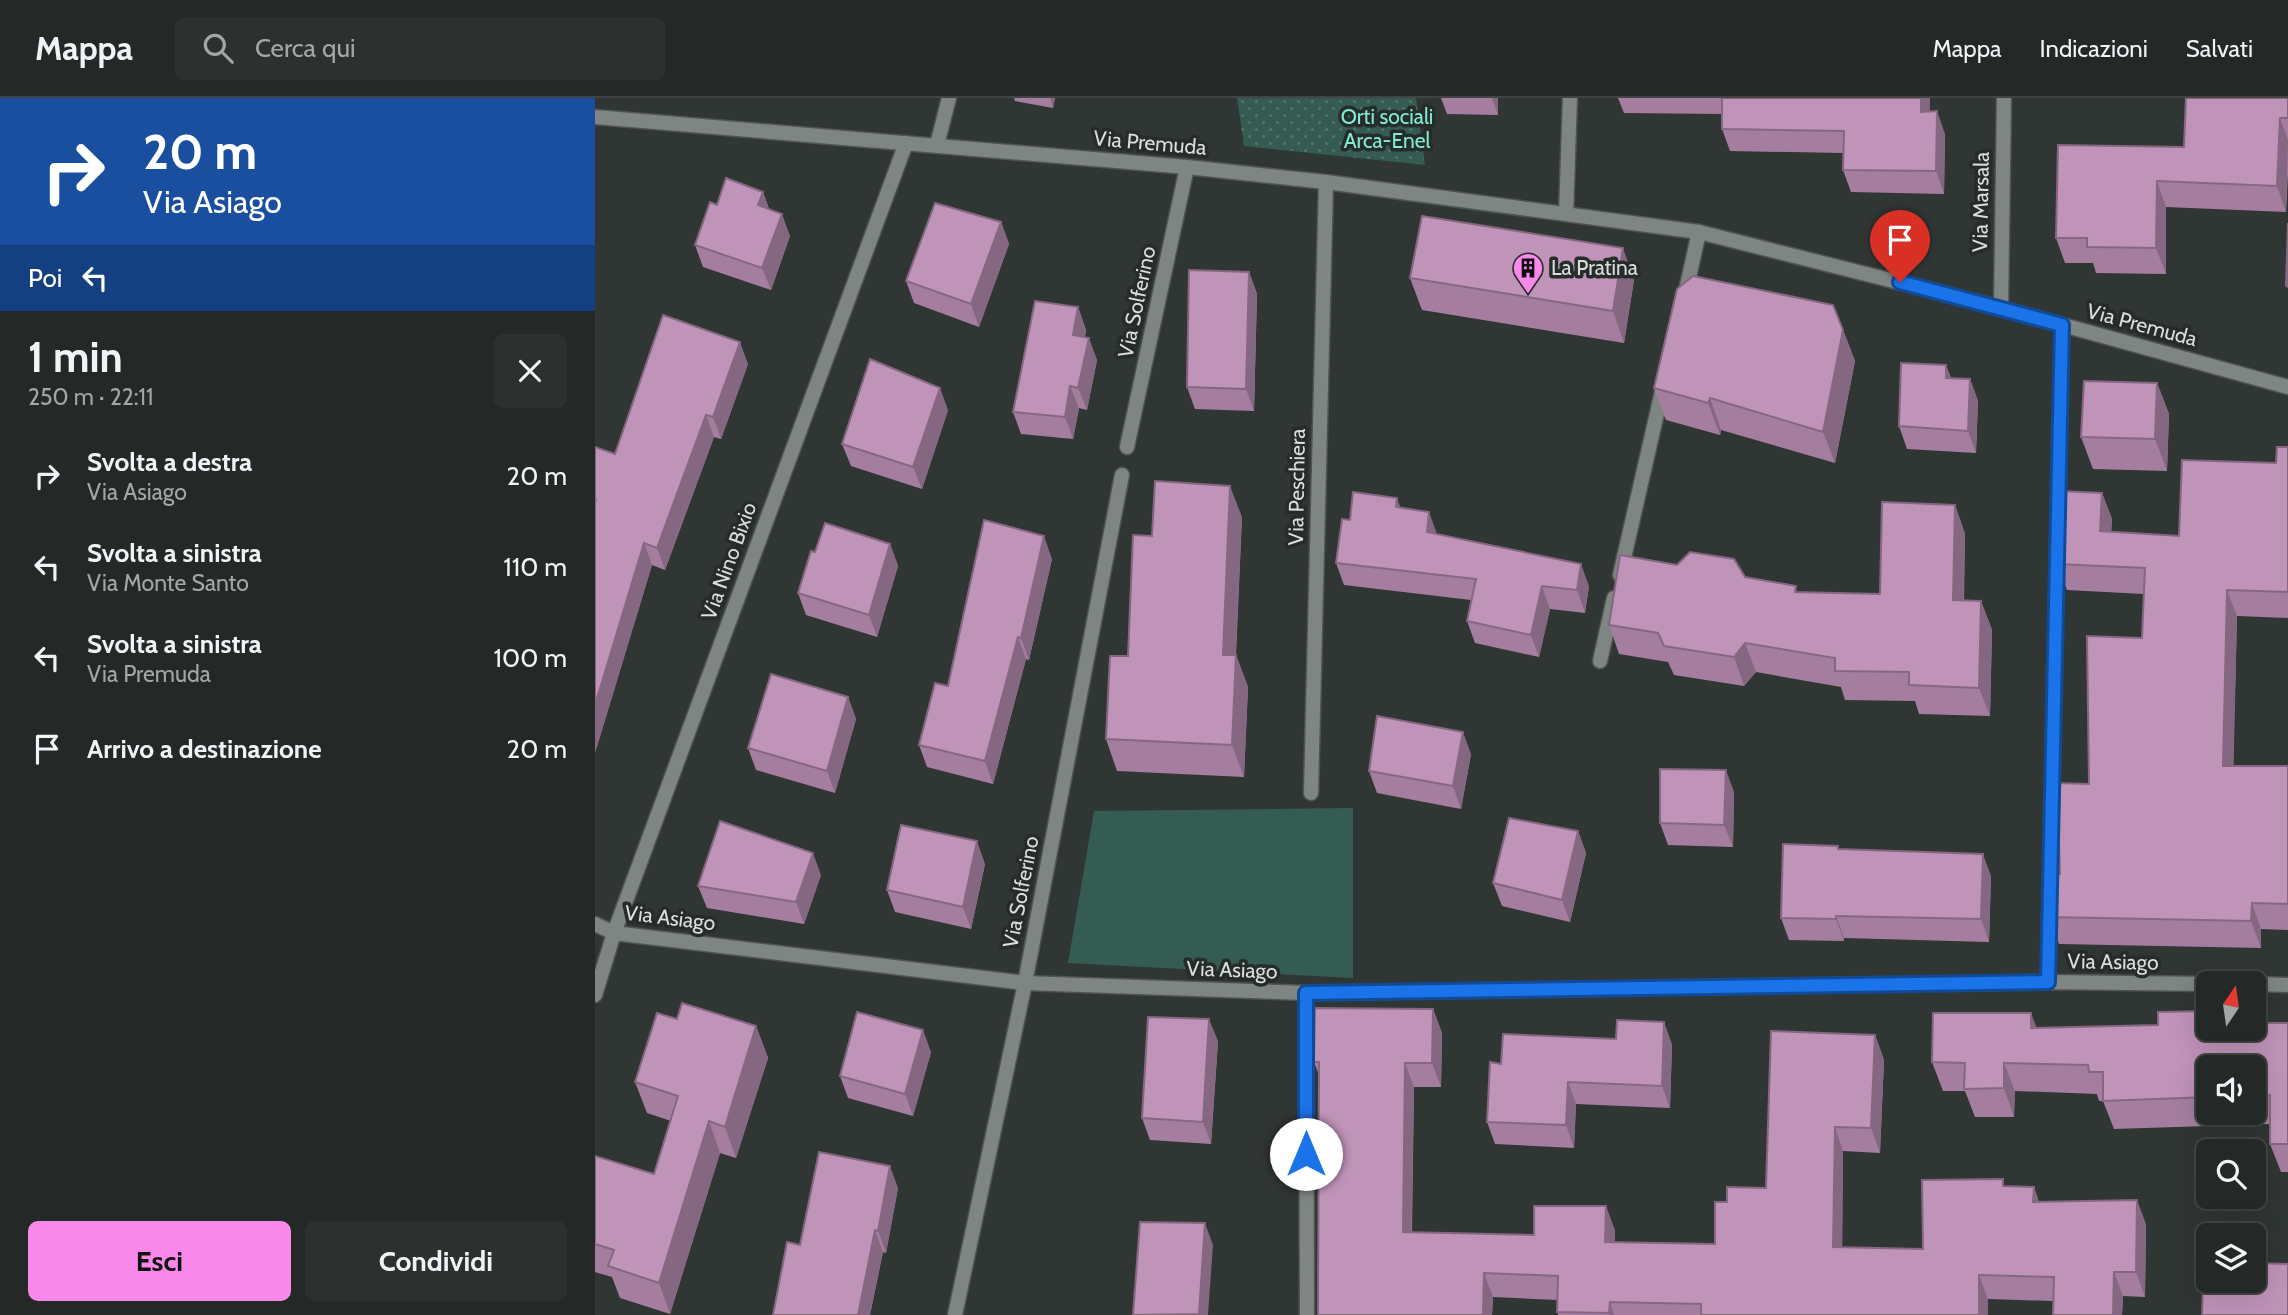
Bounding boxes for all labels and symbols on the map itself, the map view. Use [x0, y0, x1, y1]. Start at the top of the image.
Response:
park label: Orti sociali Arca-Enel [1341, 104, 1433, 153]
street label: Via Premuda [1093, 125, 1207, 160]
street label: Via Marsala [1967, 152, 1994, 252]
pin [1870, 210, 1930, 282]
street label: Via Solferino [1112, 244, 1161, 360]
building icon: La Pratina [1511, 251, 1545, 295]
place label: La Pratina [1551, 255, 1638, 280]
street label: Via Premuda [2084, 298, 2200, 351]
street label: Via Peschiera [1283, 428, 1310, 546]
street label: Via Nino Bixio [696, 499, 761, 623]
street label: Via Solferino [997, 834, 1044, 950]
street label: Via Asiago [623, 900, 717, 935]
street label: Via Asiago [2067, 948, 2159, 975]
street label: Via Asiago [1186, 955, 1278, 984]
north arrow [2196, 971, 2266, 1041]
position arrow [1269, 1117, 1343, 1191]

